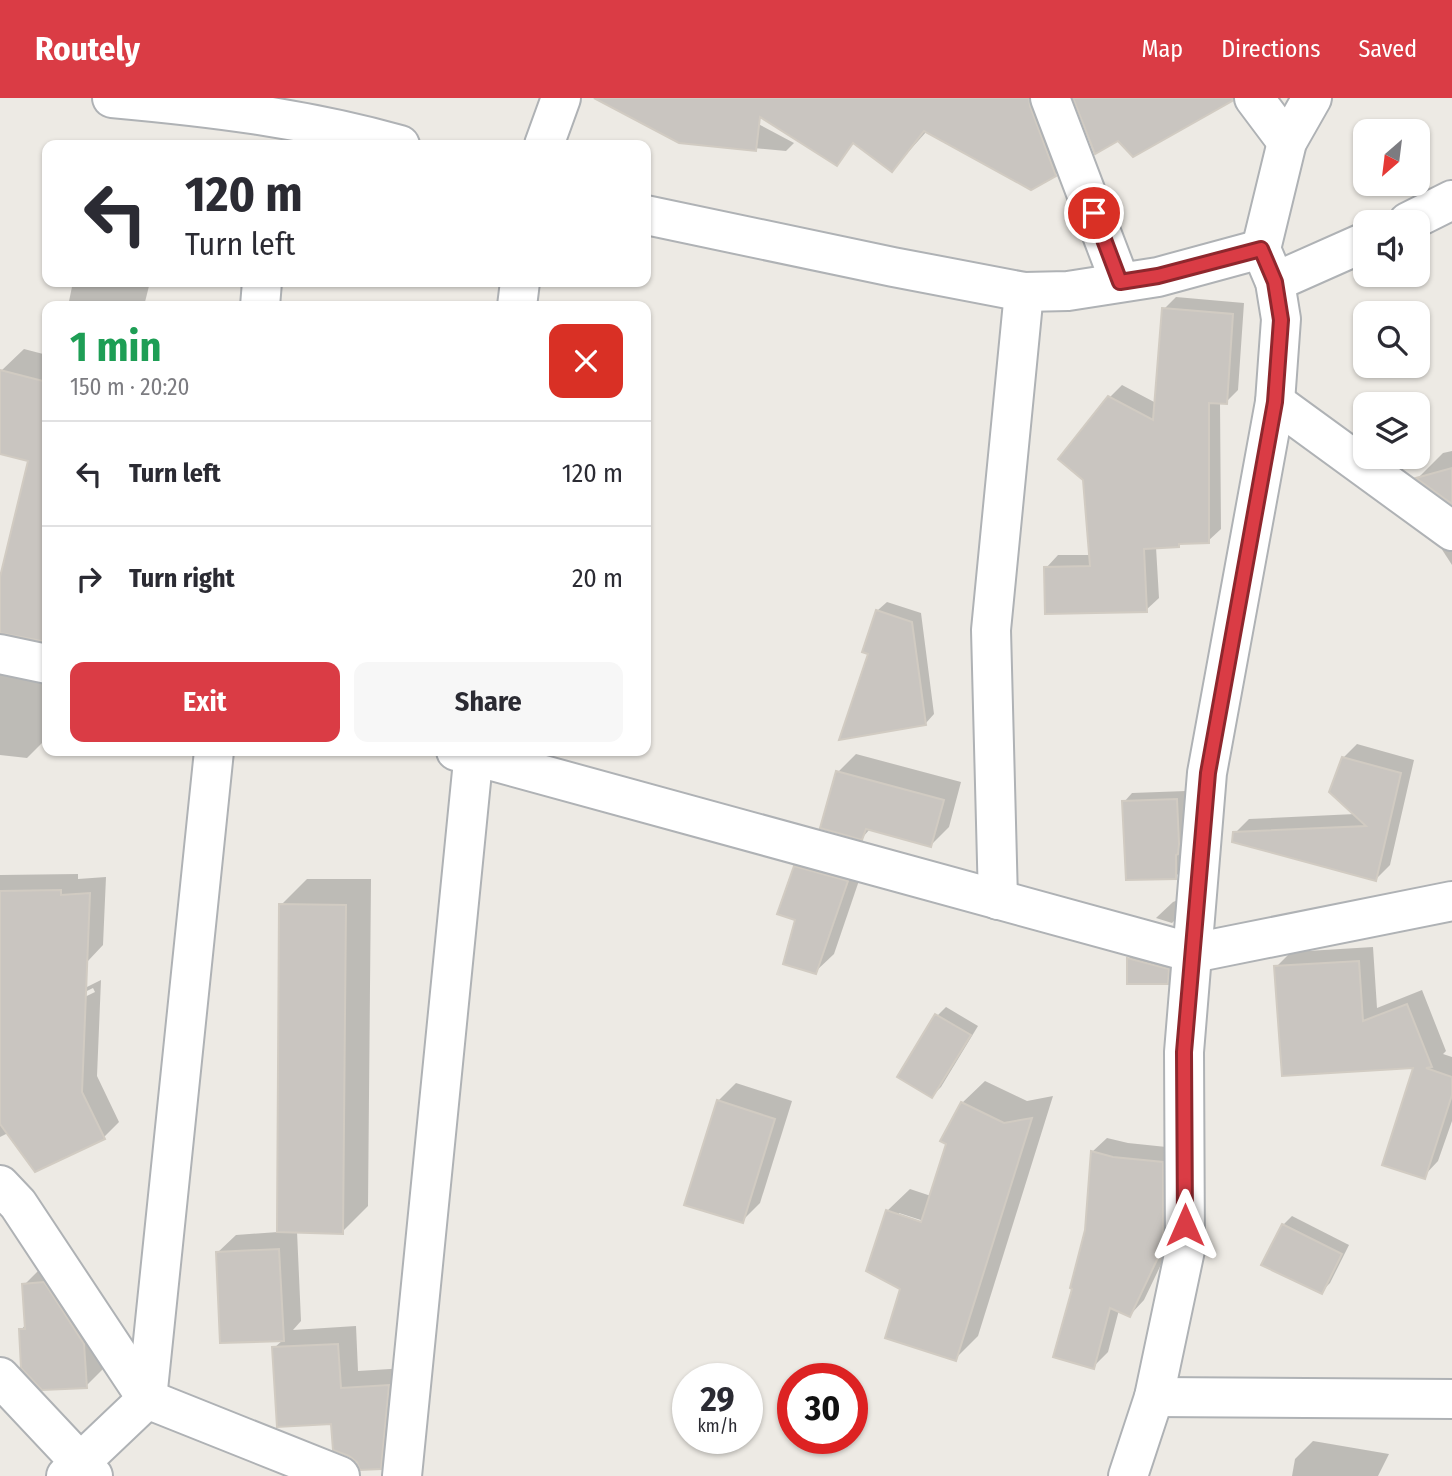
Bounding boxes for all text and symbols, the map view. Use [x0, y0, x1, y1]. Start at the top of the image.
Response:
text: Routely [35, 29, 140, 69]
text: Map [1142, 35, 1183, 63]
text: Directions [1221, 35, 1320, 63]
text: Saved [1358, 35, 1417, 63]
north arrow [1353, 119, 1430, 196]
map controls [1353, 119, 1430, 469]
text: 120 m [185, 165, 303, 224]
icon: left [70, 168, 161, 259]
pin [1064, 183, 1124, 243]
icon: arrive [1075, 194, 1113, 232]
button: sound [1353, 210, 1430, 287]
text: Turn left [185, 225, 295, 263]
button: search [1353, 301, 1430, 378]
text: 1 min [70, 322, 161, 372]
button: close [549, 324, 623, 398]
text: 150 m · 20:20 [70, 373, 189, 401]
button: layers [1353, 392, 1430, 469]
icon: left [70, 455, 108, 493]
text: Turn left [129, 458, 221, 489]
text: 120 m [562, 458, 623, 489]
icon: right [70, 560, 108, 598]
text: Turn right [129, 563, 235, 594]
text: 20 m [572, 563, 623, 594]
button: Exit [70, 662, 340, 742]
button: Share [354, 662, 623, 742]
position arrow [1148, 1188, 1222, 1262]
speed limit sign: 30 [777, 1363, 868, 1454]
text: 29 [700, 1378, 735, 1420]
text: km/h [697, 1415, 738, 1437]

